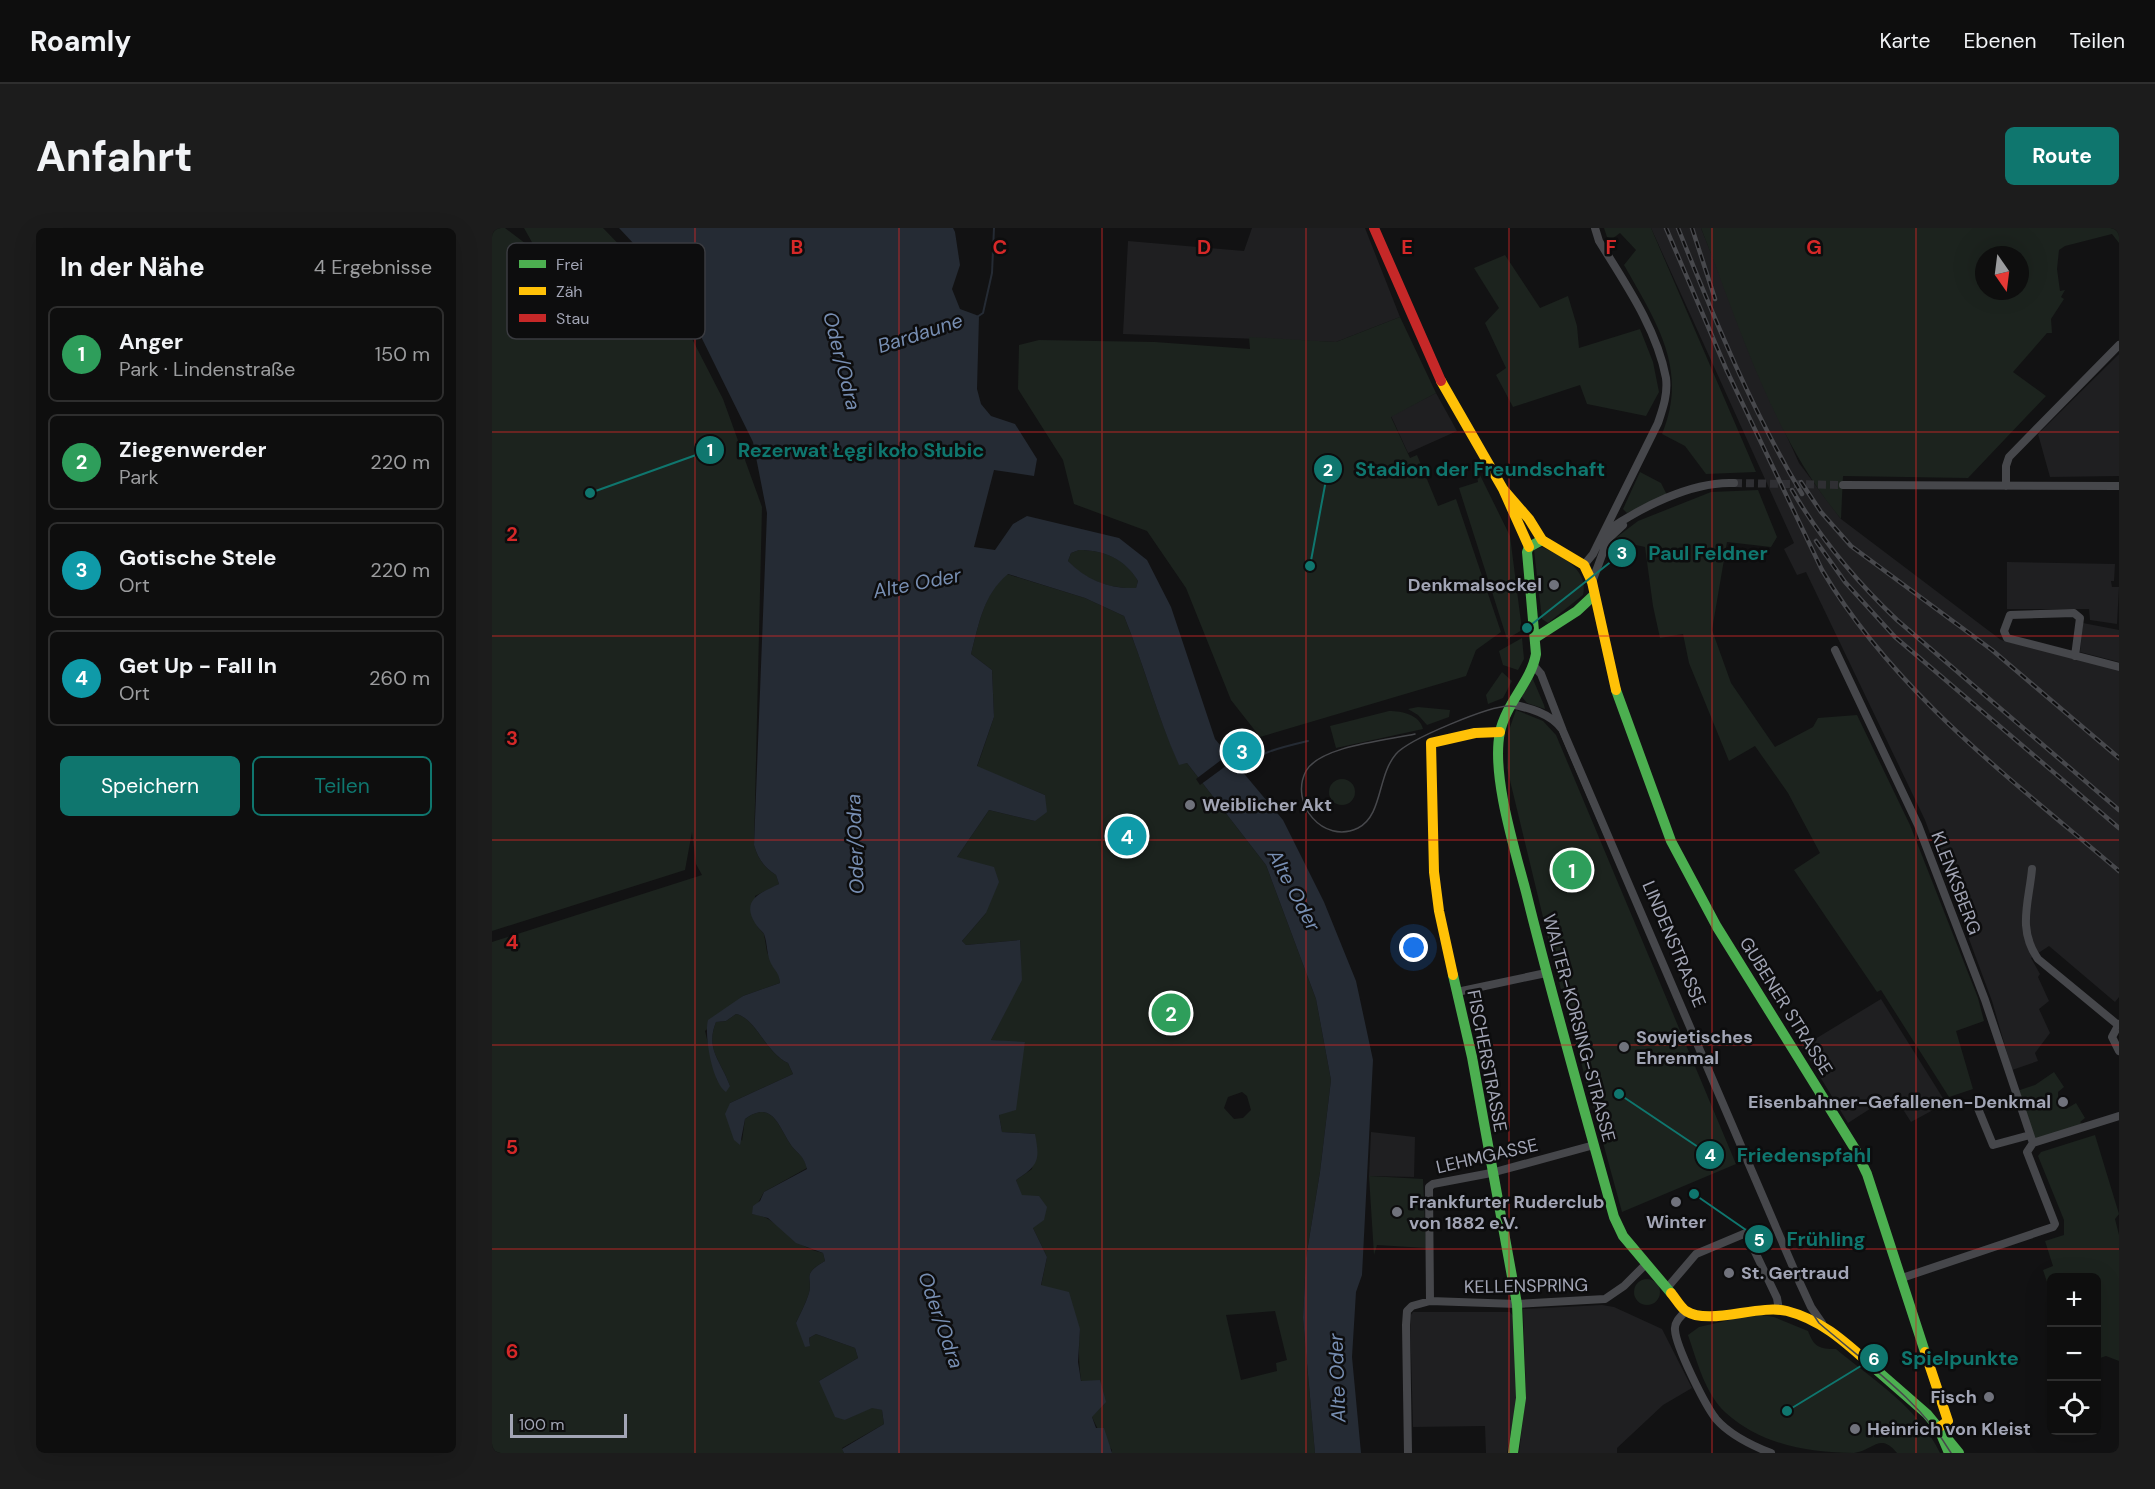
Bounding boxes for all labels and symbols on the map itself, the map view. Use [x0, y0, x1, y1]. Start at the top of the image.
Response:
text: B [791, 234, 803, 260]
text: C [993, 234, 1007, 260]
text: D [1197, 234, 1211, 260]
text: E [1401, 234, 1413, 260]
text: F [1605, 234, 1617, 260]
text: G [1806, 234, 1822, 260]
legend [507, 243, 705, 339]
north arrow [1975, 246, 2029, 300]
text: Frei [556, 254, 583, 275]
text: Zäh [556, 281, 583, 302]
water label: Bardaune [874, 307, 966, 359]
text: Stau [556, 308, 589, 329]
water label: Oder/Odra [817, 309, 867, 413]
callout: Rezerwat Łęgi koło Słubic [695, 431, 996, 469]
text: Rezerwat Łęgi koło Słubic [738, 437, 984, 463]
text: 1 [707, 438, 713, 462]
callout: Stadion der Freundschaft [1313, 450, 1617, 488]
text: Stadion der Freundschaft [1355, 456, 1605, 482]
text: 2 [1323, 458, 1333, 482]
text: 2 [506, 521, 518, 547]
callout: Paul Feldner [1607, 534, 1780, 572]
text: Paul Feldner [1648, 540, 1768, 566]
text: 3 [1617, 541, 1627, 565]
water label: Alte Oder [870, 562, 964, 604]
place label: Denkmalsockel [1408, 573, 1542, 597]
marker: Denkmalsockel [1547, 578, 1561, 592]
text: 3 [506, 725, 518, 751]
pin: 3 [1222, 728, 1262, 774]
water label: Oder/Odra [840, 793, 870, 895]
place label: Weiblicher Akt [1202, 793, 1332, 817]
marker: Weiblicher Akt [1183, 798, 1197, 812]
pin: 4 [1108, 814, 1146, 858]
street label: KLENKSBERG [1925, 828, 1987, 938]
water label: Alte Oder [1261, 844, 1327, 936]
pin: 1 [1552, 848, 1592, 892]
street label: LINDENSTRASSE [1637, 877, 1711, 1011]
street label: WALTER-KORSING-STRASSE [1537, 911, 1621, 1145]
text: 4 [506, 929, 519, 955]
street label: GUBENER STRASSE [1734, 932, 1838, 1080]
your location [1399, 933, 1428, 962]
street label: FISCHERSTRASSE [1461, 988, 1513, 1134]
pin: 2 [1152, 990, 1190, 1036]
place label: Sowjetisches Ehrenmal [1636, 1025, 1753, 1070]
marker: Sowjetisches Ehrenmal [1617, 1040, 1631, 1054]
place label: Eisenbahner-Gefallenen-Denkmal [1748, 1090, 2051, 1114]
marker: Eisenbahner-Gefallenen-Denkmal [2056, 1095, 2070, 1109]
street label: LEHMGASSE [1434, 1133, 1540, 1179]
text: 5 [506, 1134, 518, 1160]
callout: Friedenspfahl [1695, 1136, 1883, 1174]
text: Friedenspfahl [1737, 1142, 1871, 1168]
text: 4 [1704, 1143, 1716, 1167]
place label: Frankfurter Ruderclub von 1882 e.V. [1409, 1190, 1604, 1235]
marker: Winter [1669, 1195, 1683, 1209]
marker: Frankfurter Ruderclub von 1882 e.V. [1390, 1205, 1404, 1219]
place label: Winter [1646, 1210, 1706, 1234]
callout: Frühling [1744, 1220, 1877, 1258]
text: Frühling [1786, 1226, 1866, 1252]
text: 5 [1753, 1228, 1765, 1252]
place label: St. Gertraud [1741, 1261, 1849, 1285]
marker: St. Gertraud [1722, 1266, 1736, 1280]
water label: Oder/Odra [912, 1268, 970, 1372]
street label: KELLENSPRING [1464, 1273, 1588, 1299]
water label: Alte Oder [1322, 1332, 1352, 1424]
text: 6 [506, 1338, 518, 1364]
callout: Spielpunkte [1859, 1339, 2031, 1377]
text: Spielpunkte [1901, 1345, 2019, 1371]
text: 6 [1868, 1347, 1880, 1371]
place label: Fisch [1930, 1385, 1977, 1409]
marker: Fisch [1982, 1390, 1996, 1404]
scale bar [510, 1411, 627, 1438]
place label: Heinrich von Kleist [1867, 1417, 2031, 1441]
marker: Heinrich von Kleist [1848, 1422, 1862, 1436]

